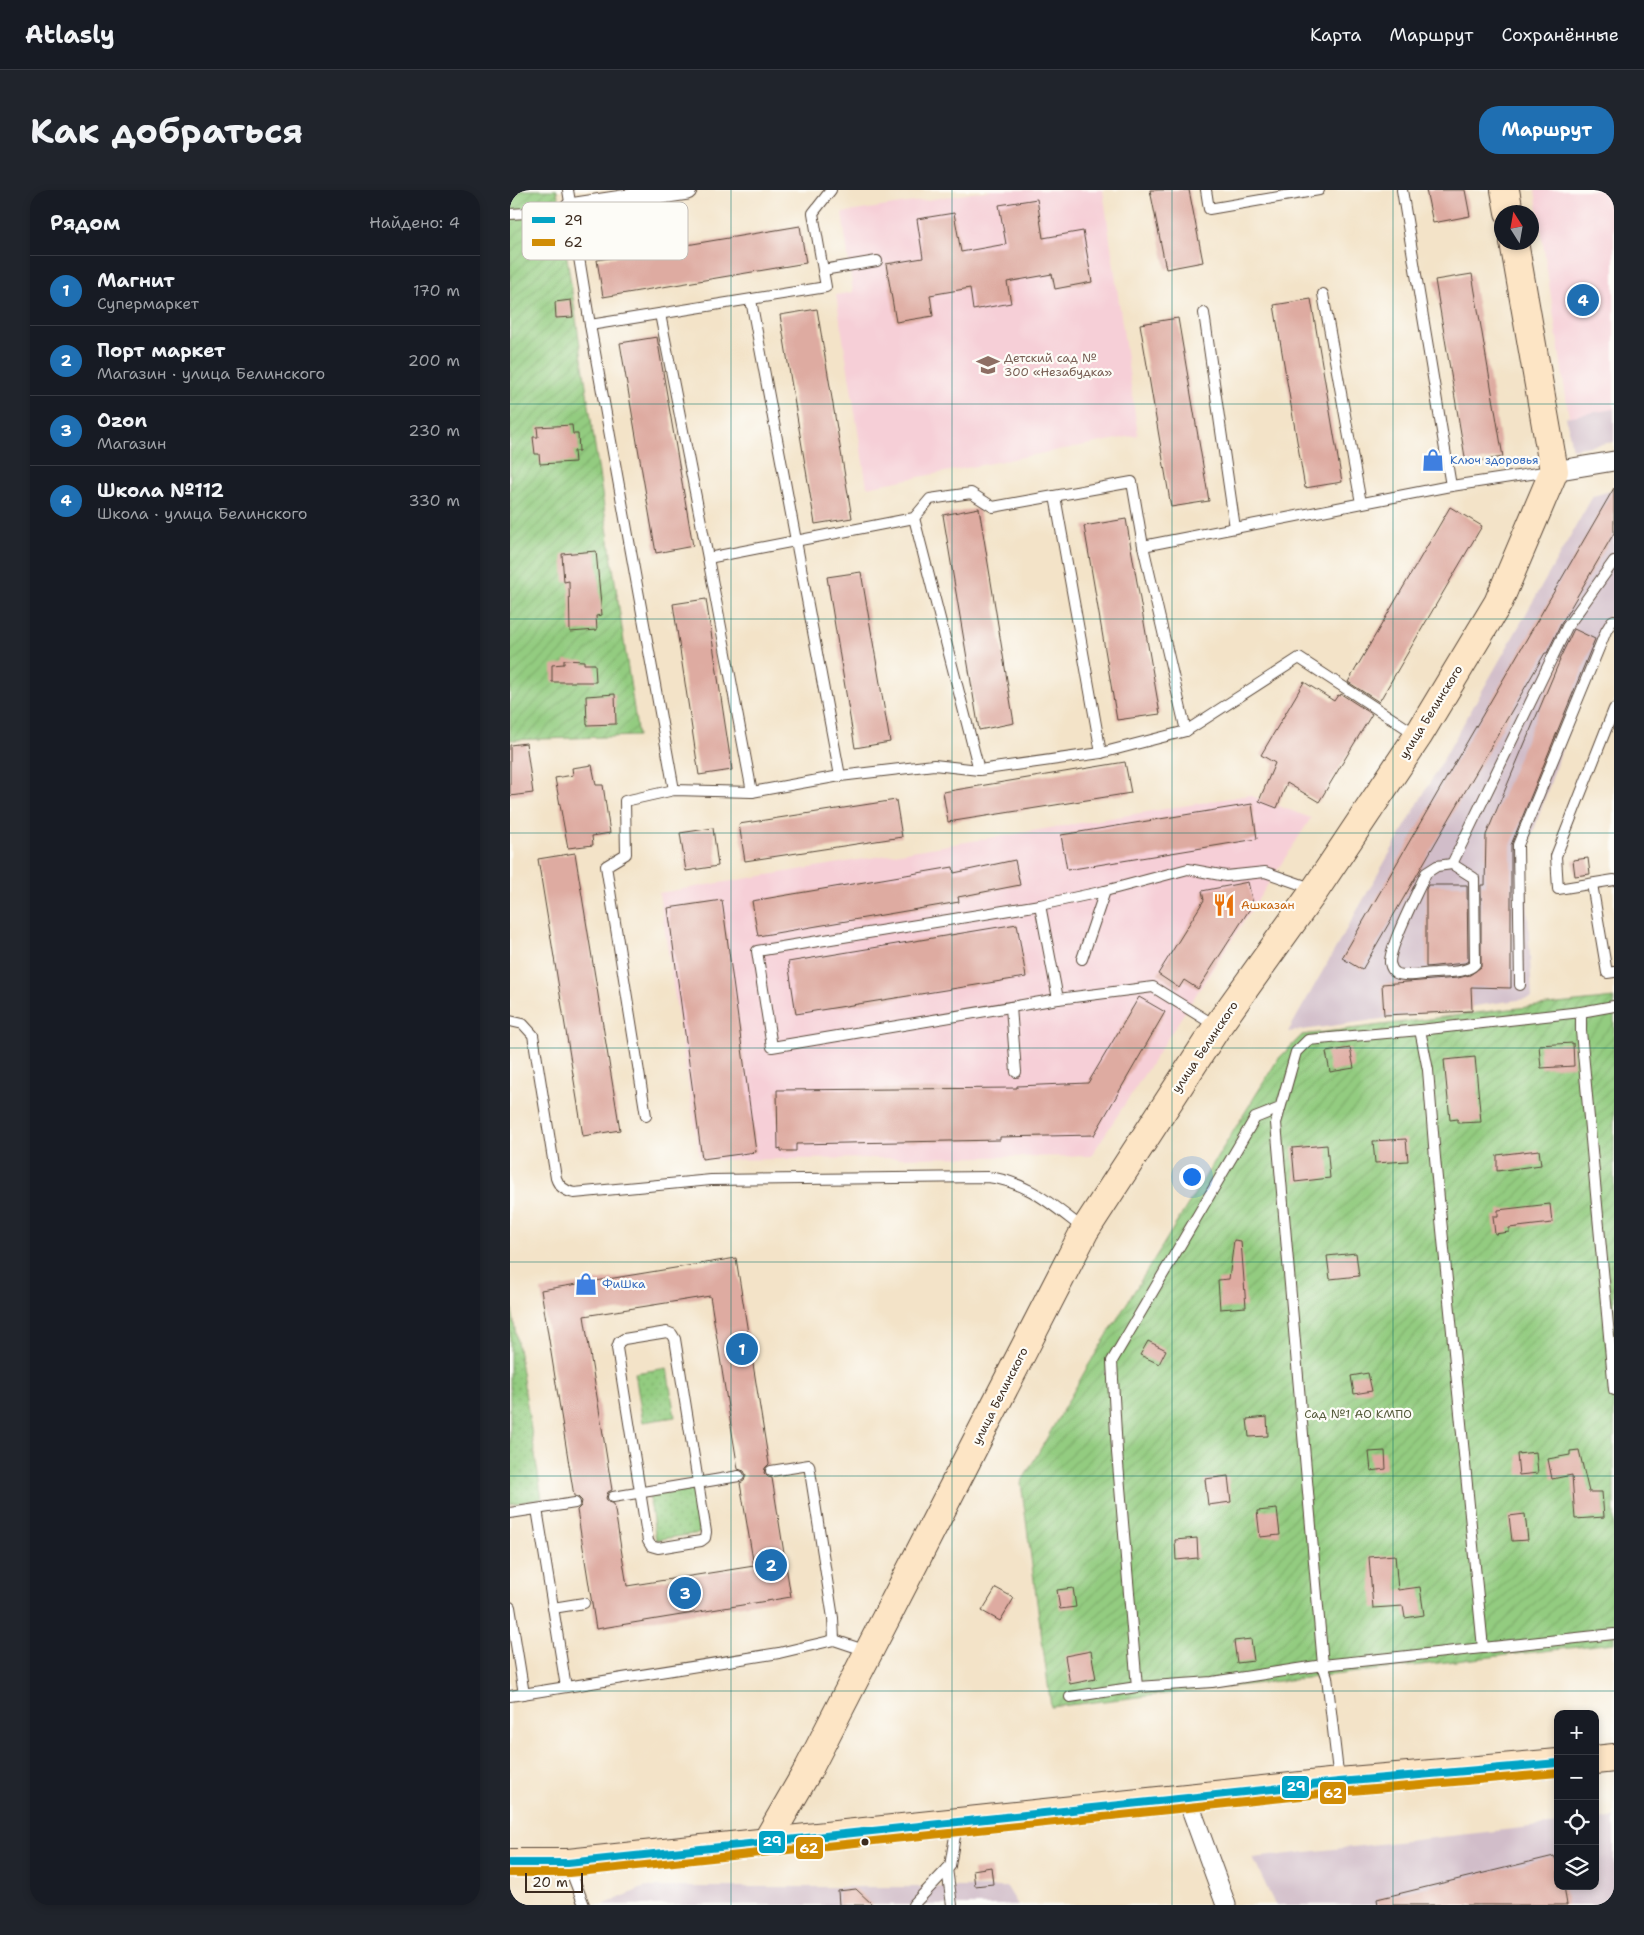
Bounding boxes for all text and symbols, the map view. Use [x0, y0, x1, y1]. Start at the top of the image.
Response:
text: Atlasly [25, 19, 115, 51]
text: Карта [1310, 23, 1361, 47]
text: Маршрут [1389, 23, 1473, 47]
text: Сохранённые [1501, 23, 1619, 47]
button: Маршрут [1479, 106, 1614, 154]
text: Как добраться [30, 107, 303, 154]
legend [522, 202, 688, 260]
north arrow [1494, 205, 1539, 250]
text: Рядом [50, 209, 120, 237]
text: 29 [564, 211, 583, 229]
text: Найдено: 4 [369, 212, 460, 233]
text: 62 [564, 233, 583, 251]
text: Магнит [97, 268, 175, 293]
text: 1 [62, 280, 70, 301]
text: 170 m [413, 280, 460, 301]
pin: 4 [1567, 281, 1599, 319]
text: Супермаркет [97, 293, 199, 314]
text: Порт маркет [97, 338, 226, 363]
text: 2 [60, 350, 72, 371]
text: 200 m [408, 350, 460, 371]
place label: Детский сад № 300 «Незабудка» [1004, 350, 1112, 380]
school or university icon: Детский сад № 300 «Незабудка» [975, 352, 1001, 378]
text: Магазин · улица Белинского [97, 363, 325, 384]
text: Ozon [97, 408, 147, 433]
text: 3 [60, 420, 72, 441]
text: 230 m [408, 420, 460, 441]
text: Магазин [97, 433, 166, 454]
shop icon: Ключ здоровья [1420, 447, 1446, 473]
place label: Ключ здоровья [1450, 452, 1539, 468]
text: Школа №112 [97, 478, 224, 503]
text: 4 [60, 490, 72, 511]
text: 330 m [408, 490, 460, 511]
text: Школа · улица Белинского [97, 503, 307, 524]
street label: улица Белинского [1396, 662, 1466, 762]
restaurant icon: Ашказан [1211, 892, 1237, 918]
place label: Ашказан [1241, 897, 1294, 913]
street label: улица Белинского [1168, 998, 1242, 1096]
your location [1179, 1164, 1205, 1190]
shop icon: ФиШка [573, 1271, 599, 1297]
place label: ФиШка [602, 1276, 646, 1292]
pin: 1 [726, 1330, 758, 1368]
street label: улица Белинского [968, 1345, 1032, 1447]
park label: Сад №1 АО КМПО [1304, 1406, 1412, 1422]
pin: 2 [755, 1546, 787, 1584]
pin: 3 [669, 1574, 701, 1612]
map controls [1554, 1710, 1599, 1890]
button: + [1554, 1710, 1599, 1755]
button: − [1554, 1755, 1599, 1800]
line badge: 29 [1281, 1775, 1310, 1799]
text: 29 [1286, 1777, 1306, 1795]
line badge: 62 [1319, 1781, 1347, 1805]
text: 62 [1323, 1784, 1343, 1802]
button: locate [1554, 1800, 1599, 1845]
line badge: 29 [758, 1830, 786, 1854]
text: 29 [762, 1832, 782, 1850]
line badge: 62 [795, 1836, 824, 1860]
unlabelled marker [860, 1837, 870, 1847]
text: 62 [799, 1839, 819, 1857]
button: layers [1554, 1845, 1599, 1890]
scale bar [525, 1870, 582, 1893]
text: 20 m [532, 1873, 568, 1891]

